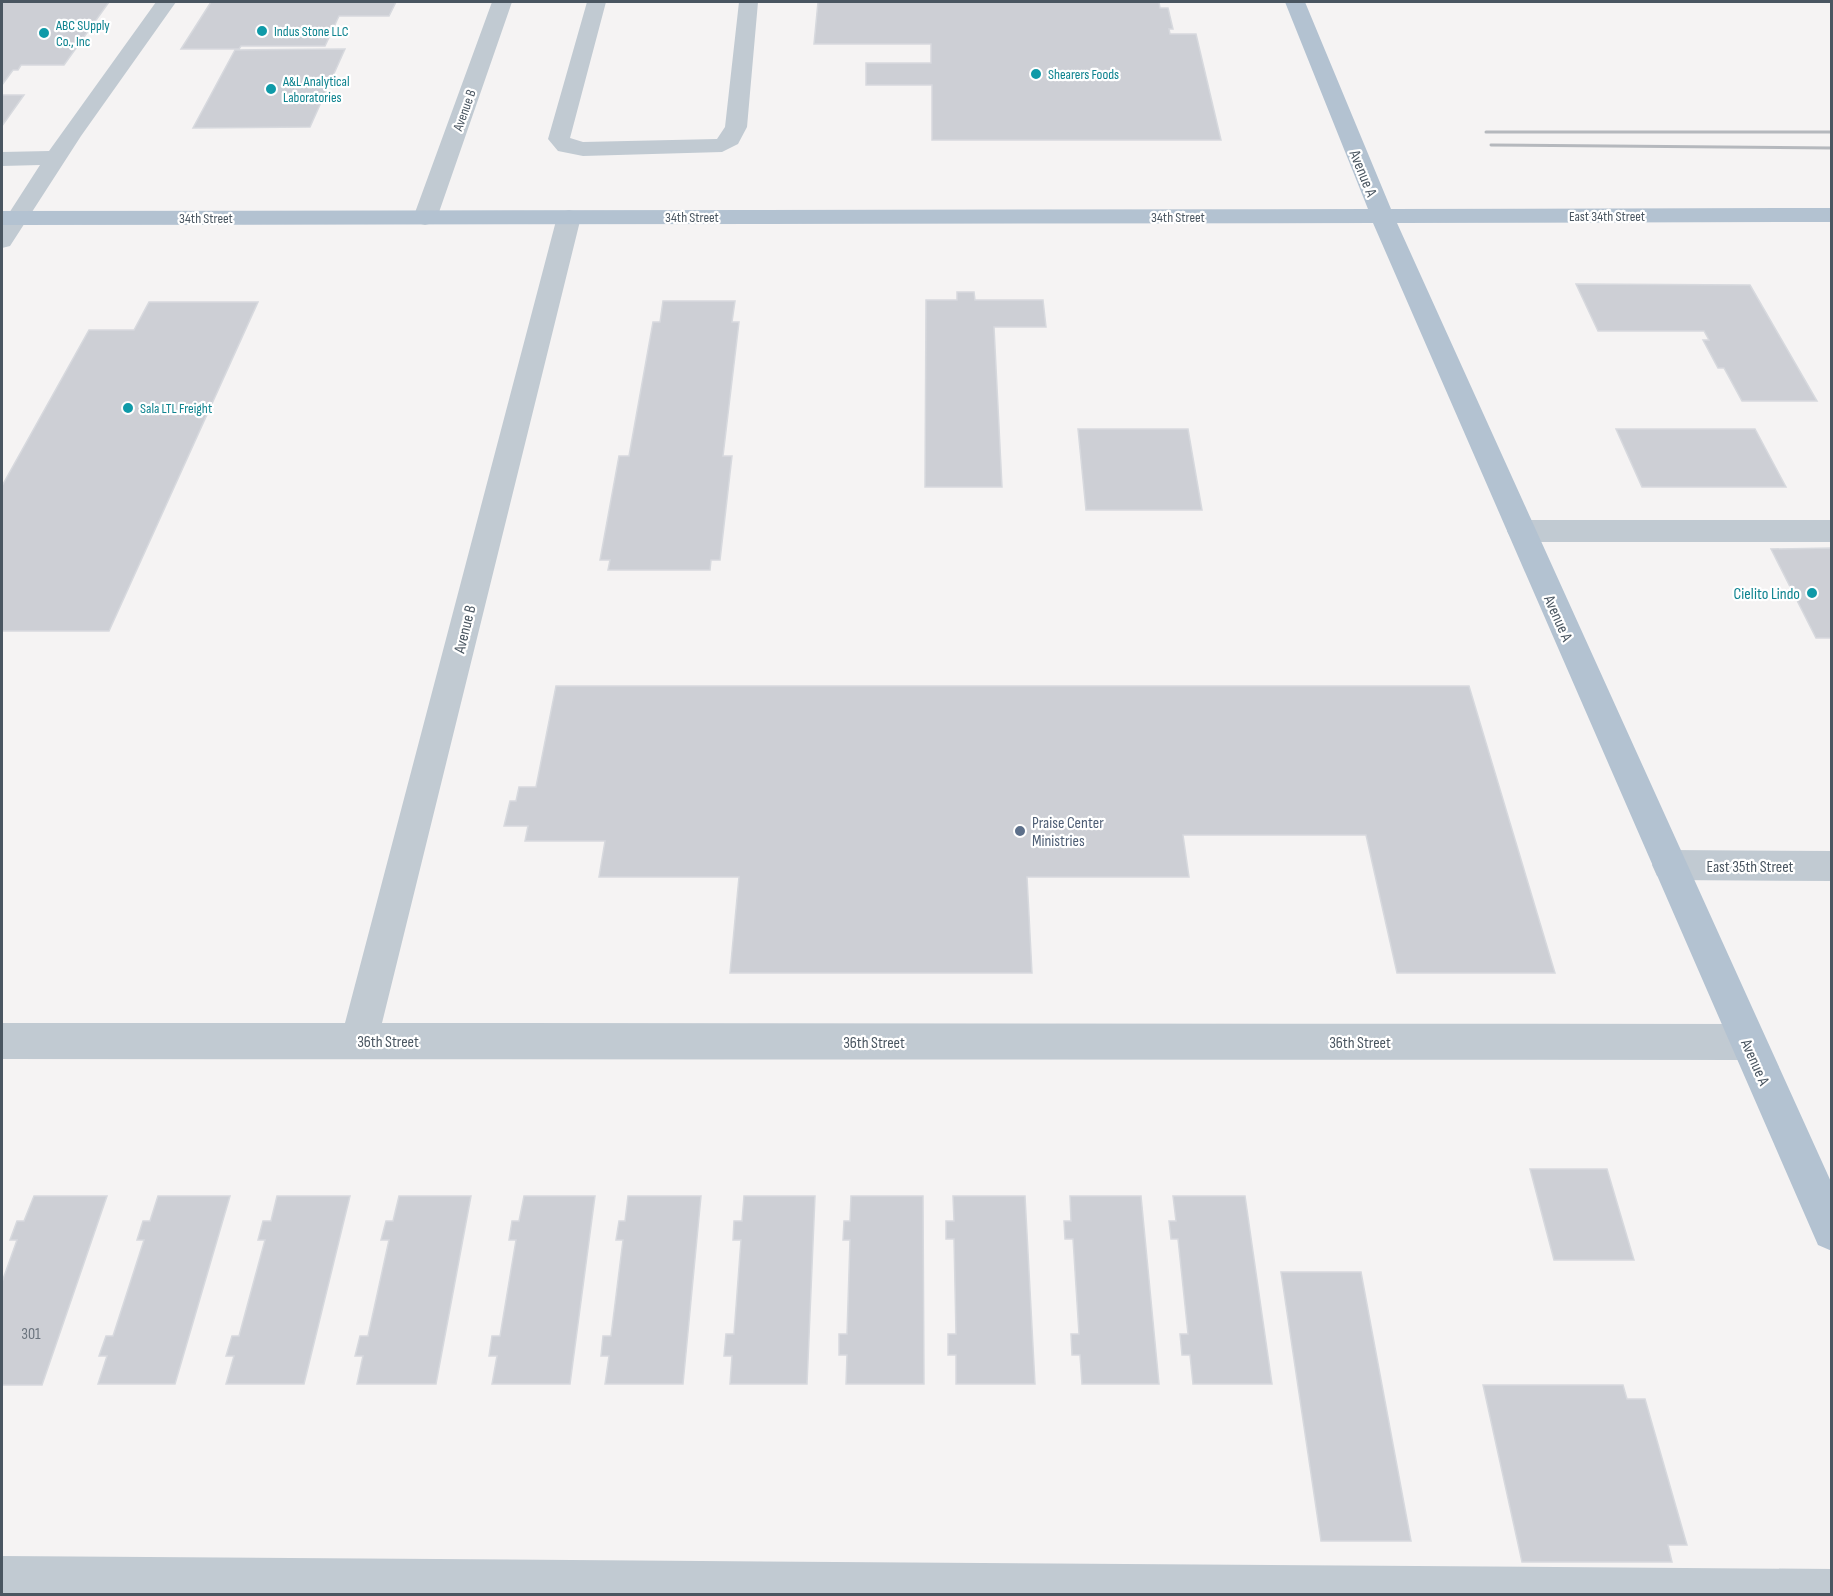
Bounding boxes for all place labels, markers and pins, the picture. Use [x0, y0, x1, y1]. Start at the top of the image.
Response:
place label: ABC SUpply Co., Inc [55, 17, 110, 50]
place label: Indus Stone LLC [274, 23, 349, 40]
marker: Indus Stone LLC [255, 24, 269, 38]
marker: ABC SUpply Co., Inc [37, 26, 51, 40]
place label: Shearers Foods [1048, 66, 1119, 83]
marker: Shearers Foods [1029, 67, 1043, 81]
place label: A&L Analytical Laboratories [282, 73, 350, 106]
marker: A&L Analytical Laboratories [264, 82, 278, 96]
place label: Sala LTL Freight [140, 400, 212, 417]
marker: Sala LTL Freight [121, 401, 135, 415]
place label: Cielito Lindo [1734, 585, 1800, 604]
marker: Cielito Lindo [1805, 586, 1819, 600]
place label: Praise Center Ministries [1032, 814, 1104, 851]
marker: Praise Center Ministries [1013, 824, 1027, 838]

